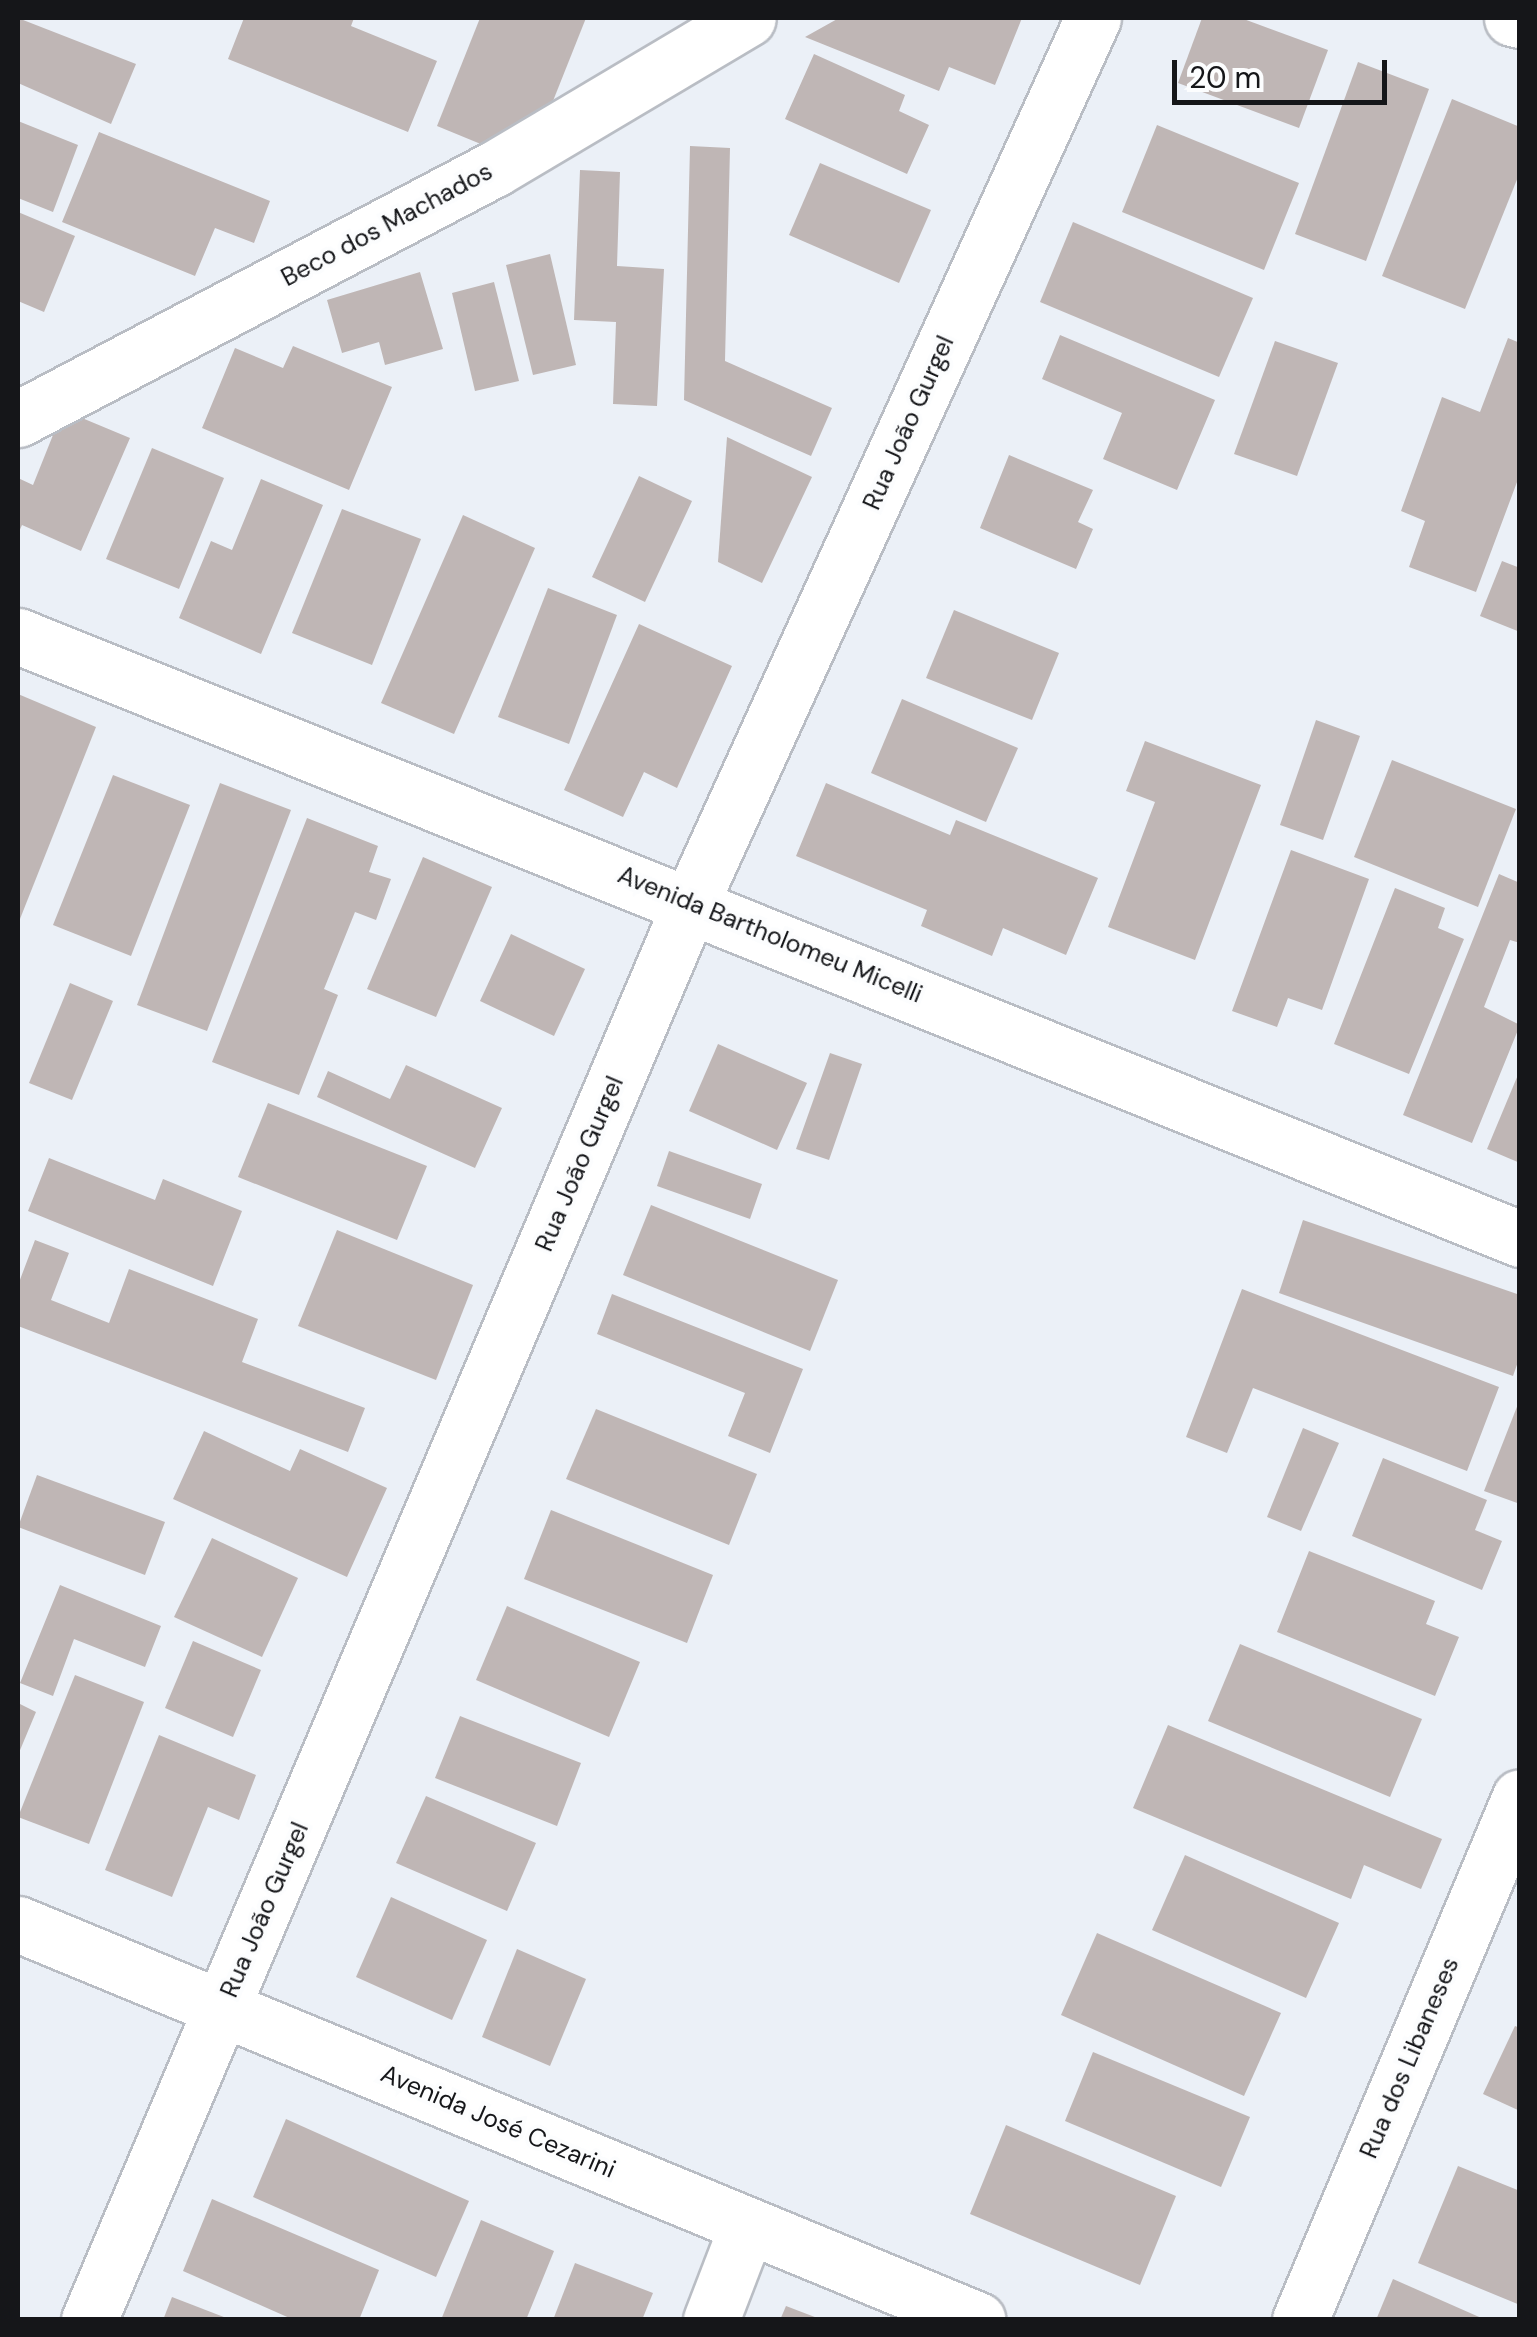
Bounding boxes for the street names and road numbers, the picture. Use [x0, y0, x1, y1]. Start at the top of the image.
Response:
street label: Beco dos Machados [276, 157, 498, 293]
street label: Rua João Gurgel [857, 331, 961, 515]
street label: Avenida Bartholomeu Micelli [613, 860, 927, 1010]
street label: Rua João Gurgel [530, 1072, 630, 1256]
street label: Rua João Gurgel [215, 1818, 315, 2002]
street label: Rua dos Libaneses [1354, 1953, 1466, 2163]
street label: Avenida José Cezarini [376, 2059, 620, 2185]

